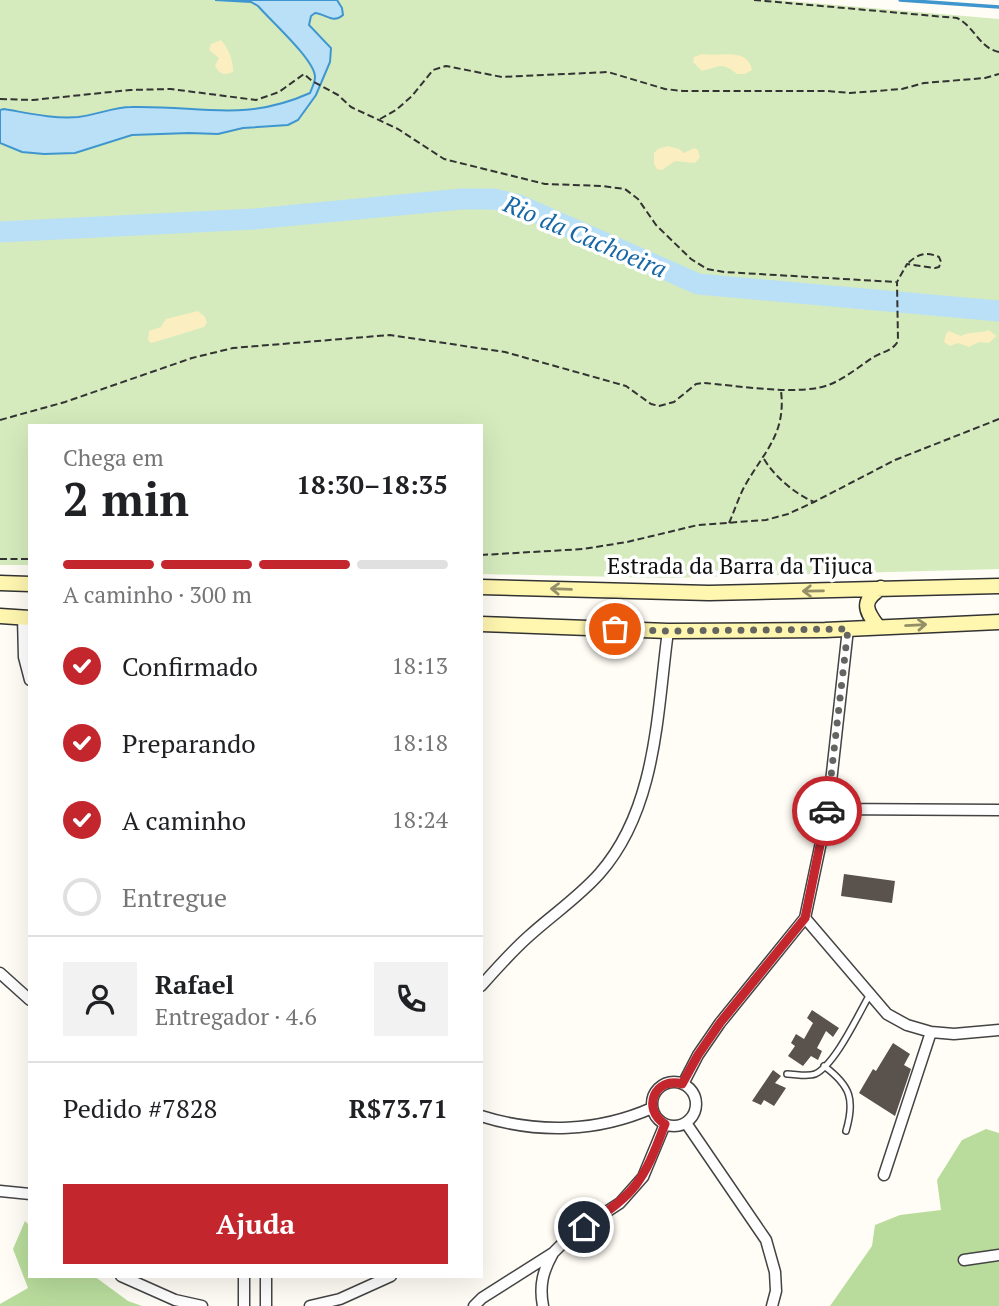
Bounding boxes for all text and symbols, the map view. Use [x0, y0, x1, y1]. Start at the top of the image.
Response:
water label: Rio da Cachoeira [498, 187, 672, 285]
text: Chega em [63, 442, 164, 473]
text: 18:30–18:35 [296, 467, 448, 501]
text: 2 min [63, 468, 189, 529]
street label: Estrada da Barra da Tijuca [607, 550, 873, 581]
text: A caminho · 300 m [63, 579, 252, 610]
one-way arrow [550, 582, 573, 596]
one-way arrow [802, 584, 825, 597]
pin [585, 599, 645, 659]
icon: bag [596, 610, 634, 648]
one-way arrow [904, 618, 927, 631]
icon: check [63, 647, 101, 685]
text: Confirmado [122, 649, 258, 683]
text: 18:13 [391, 650, 448, 681]
icon: check [63, 724, 101, 762]
text: Preparando [122, 726, 256, 760]
text: 18:18 [391, 727, 448, 758]
courier [792, 776, 862, 846]
icon: car [808, 792, 846, 830]
icon: check [63, 801, 101, 839]
text: A caminho [122, 803, 246, 837]
text: 18:24 [391, 804, 448, 835]
text: Entregue [122, 880, 227, 914]
button: person [63, 962, 137, 1036]
button: phone [374, 962, 448, 1036]
text: Rafael [155, 967, 234, 1001]
text: Entregador · 4.6 [155, 1001, 317, 1032]
text: Pedido #7828 [63, 1091, 217, 1125]
text: R$73.71 [349, 1091, 448, 1125]
button: Ajuda [63, 1184, 448, 1264]
pin [554, 1197, 614, 1257]
icon: home [565, 1208, 603, 1246]

